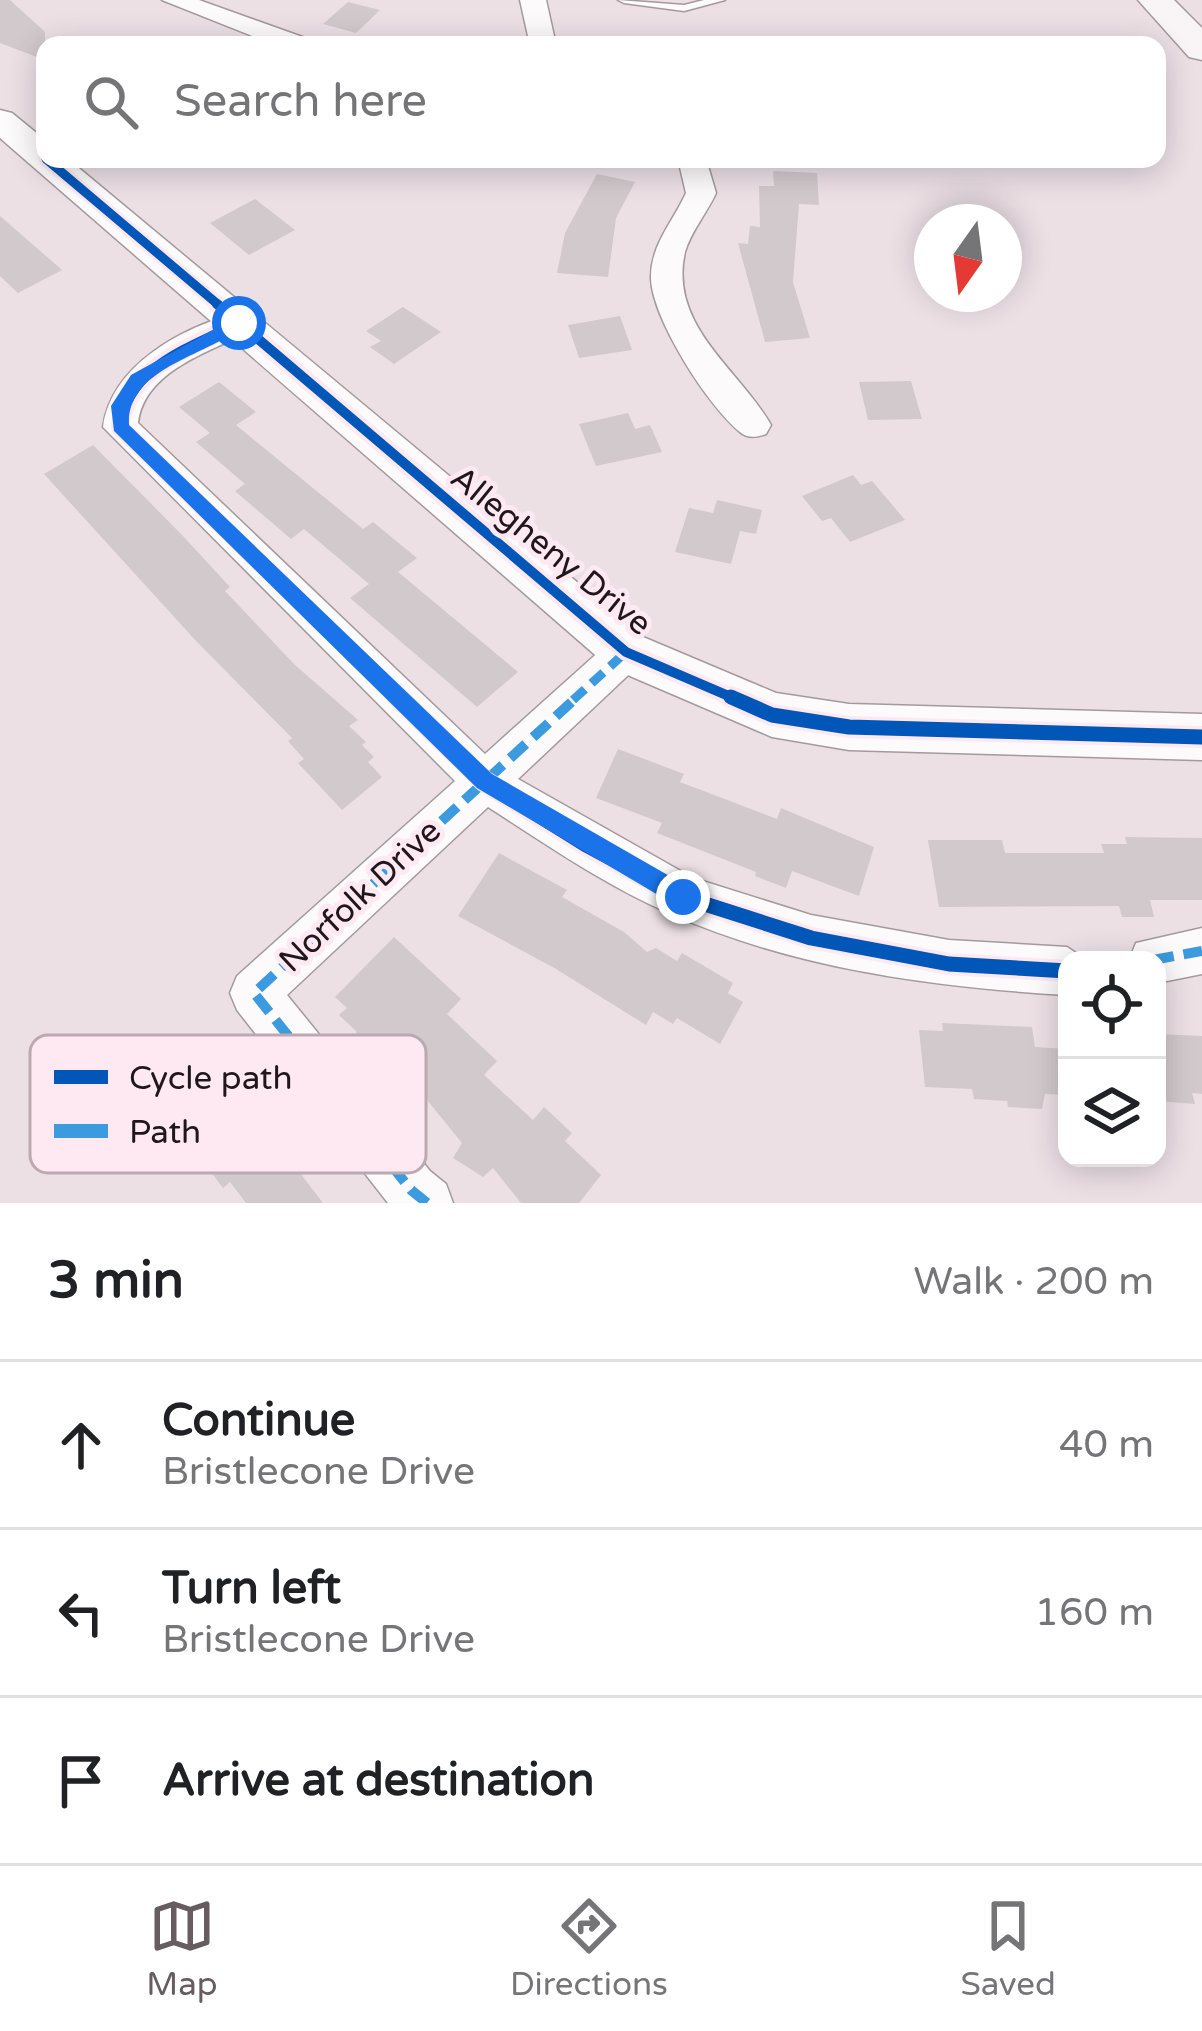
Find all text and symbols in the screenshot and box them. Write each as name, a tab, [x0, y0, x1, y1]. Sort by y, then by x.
search box	[36, 36, 1166, 168]
icon: search	[78, 69, 144, 135]
text: Search here	[174, 75, 427, 129]
north arrow	[914, 204, 1022, 312]
route start	[212, 296, 266, 350]
street label: Allegheny Drive	[443, 458, 659, 644]
street label: Norfolk Drive	[271, 811, 449, 981]
route end	[656, 870, 710, 924]
map controls	[1058, 951, 1166, 1167]
button: locate	[1058, 951, 1166, 1059]
legend	[30, 1035, 426, 1173]
text: Cycle path	[129, 1059, 293, 1098]
button: layers	[1058, 1059, 1166, 1167]
text: Path	[129, 1113, 201, 1152]
text: 3 min	[48, 1250, 184, 1312]
text: Walk · 200 m	[913, 1258, 1154, 1305]
text: Continue	[162, 1394, 355, 1448]
icon: ahead	[48, 1412, 114, 1478]
text: 40 m	[1059, 1421, 1154, 1468]
text: Bristlecone Drive	[162, 1448, 475, 1495]
text: Turn left	[162, 1562, 341, 1616]
icon: left	[48, 1580, 114, 1646]
text: 160 m	[1035, 1589, 1154, 1636]
text: Bristlecone Drive	[162, 1616, 475, 1663]
icon: arrive	[48, 1748, 114, 1814]
text: Arrive at destination	[162, 1754, 594, 1808]
tab: Map	[146, 1893, 218, 2004]
tab: Directions	[510, 1893, 668, 2004]
tab: Saved	[960, 1893, 1056, 2004]

